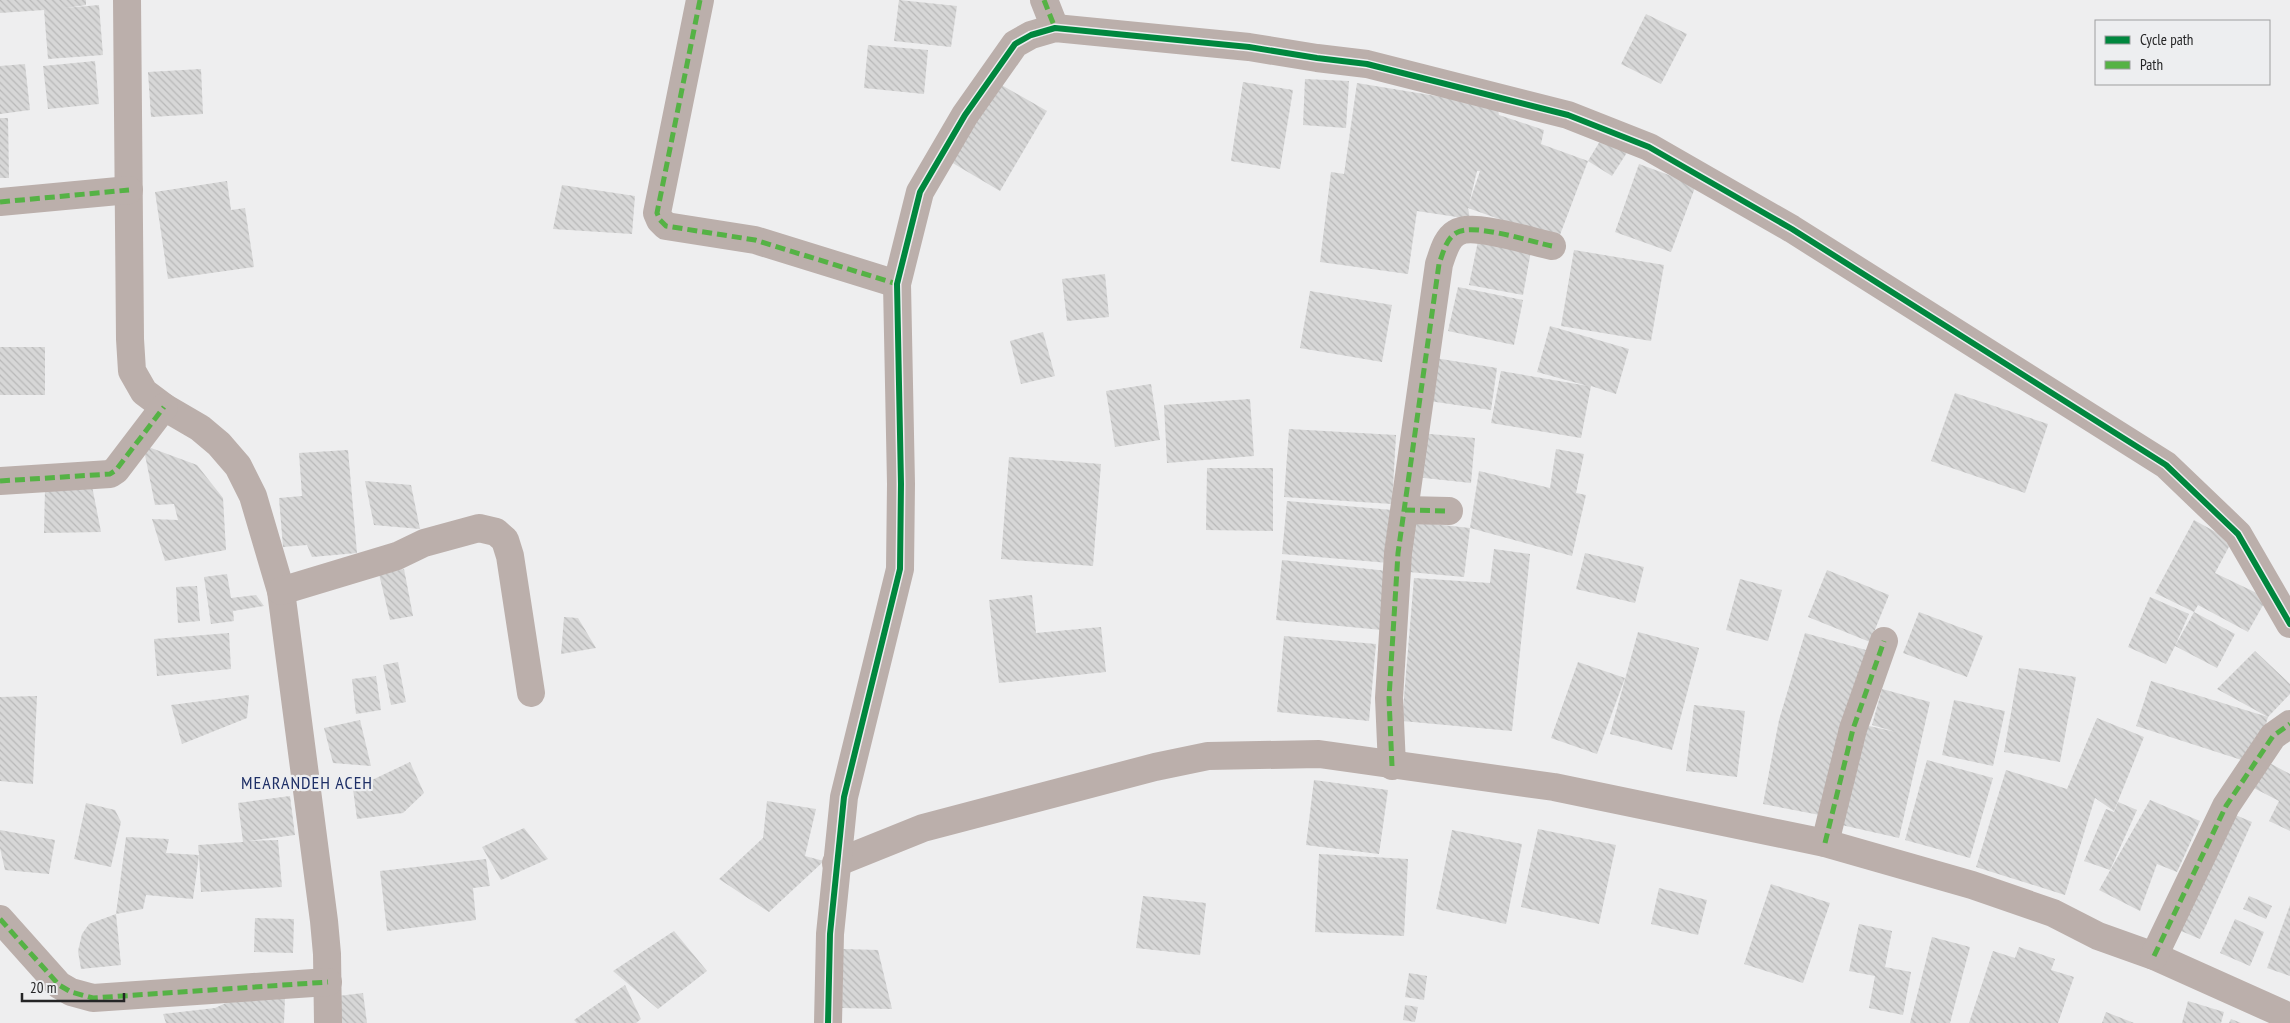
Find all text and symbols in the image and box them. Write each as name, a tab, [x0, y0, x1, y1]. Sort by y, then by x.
legend	[2095, 20, 2270, 85]
text: Cycle path	[2140, 30, 2193, 49]
text: Path	[2140, 55, 2163, 74]
district label: MEARANDEH ACEH	[241, 771, 373, 794]
scale bar	[22, 970, 125, 1002]
text: 20 m	[30, 978, 56, 997]

